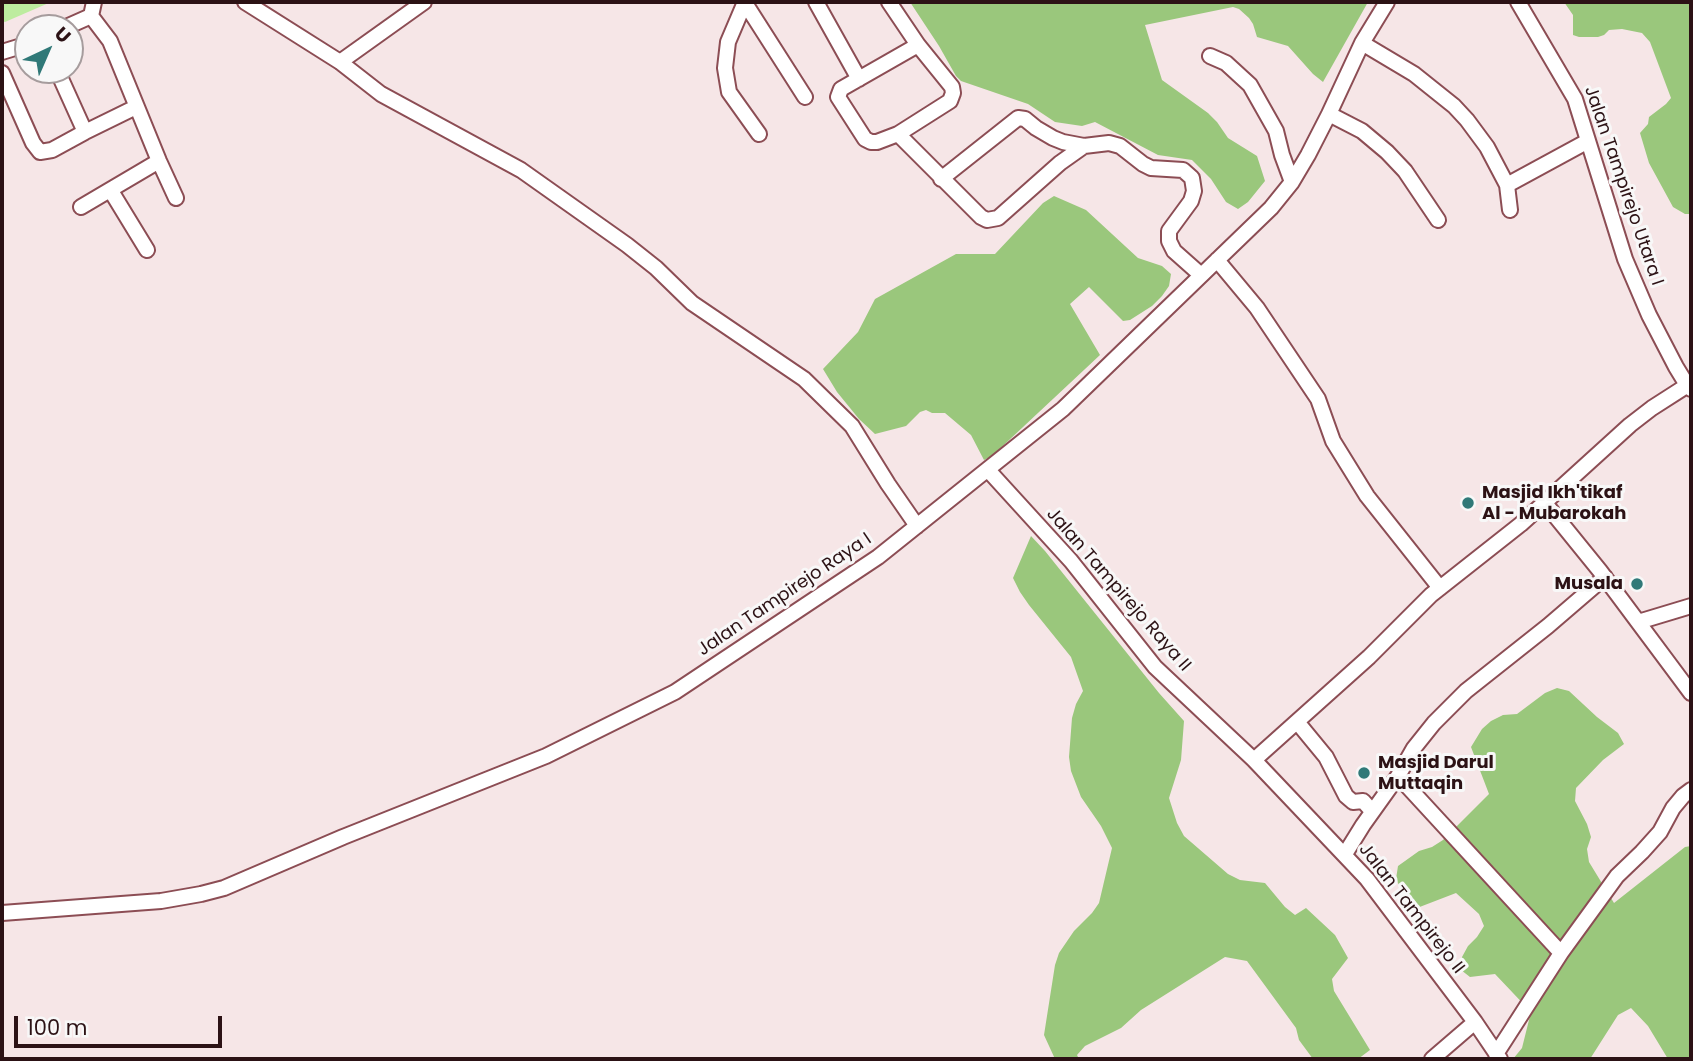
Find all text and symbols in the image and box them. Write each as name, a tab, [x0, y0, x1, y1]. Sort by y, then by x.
north arrow	[14, 14, 84, 84]
text: U	[48, 21, 77, 49]
street label: Jalan Tampirejo Utara I	[1579, 84, 1667, 288]
place label: Masjid Ikh'tikaf Al - Mubarokah	[1482, 482, 1626, 524]
marker: Masjid Ikh'tikaf Al - Mubarokah	[1460, 495, 1476, 511]
street label: Jalan Tampirejo Raya II	[1041, 504, 1195, 676]
street label: Jalan Tampirejo Raya I	[694, 529, 876, 661]
place label: Musala	[1555, 573, 1623, 595]
marker: Musala	[1629, 576, 1645, 592]
place label: Masjid Darul Muttaqin	[1378, 752, 1494, 794]
marker: Masjid Darul Muttaqin	[1356, 765, 1372, 781]
street label: Jalan Tampirejo II	[1353, 840, 1469, 978]
scale bar	[18, 1002, 226, 1046]
text: 100 m	[27, 1013, 87, 1042]

